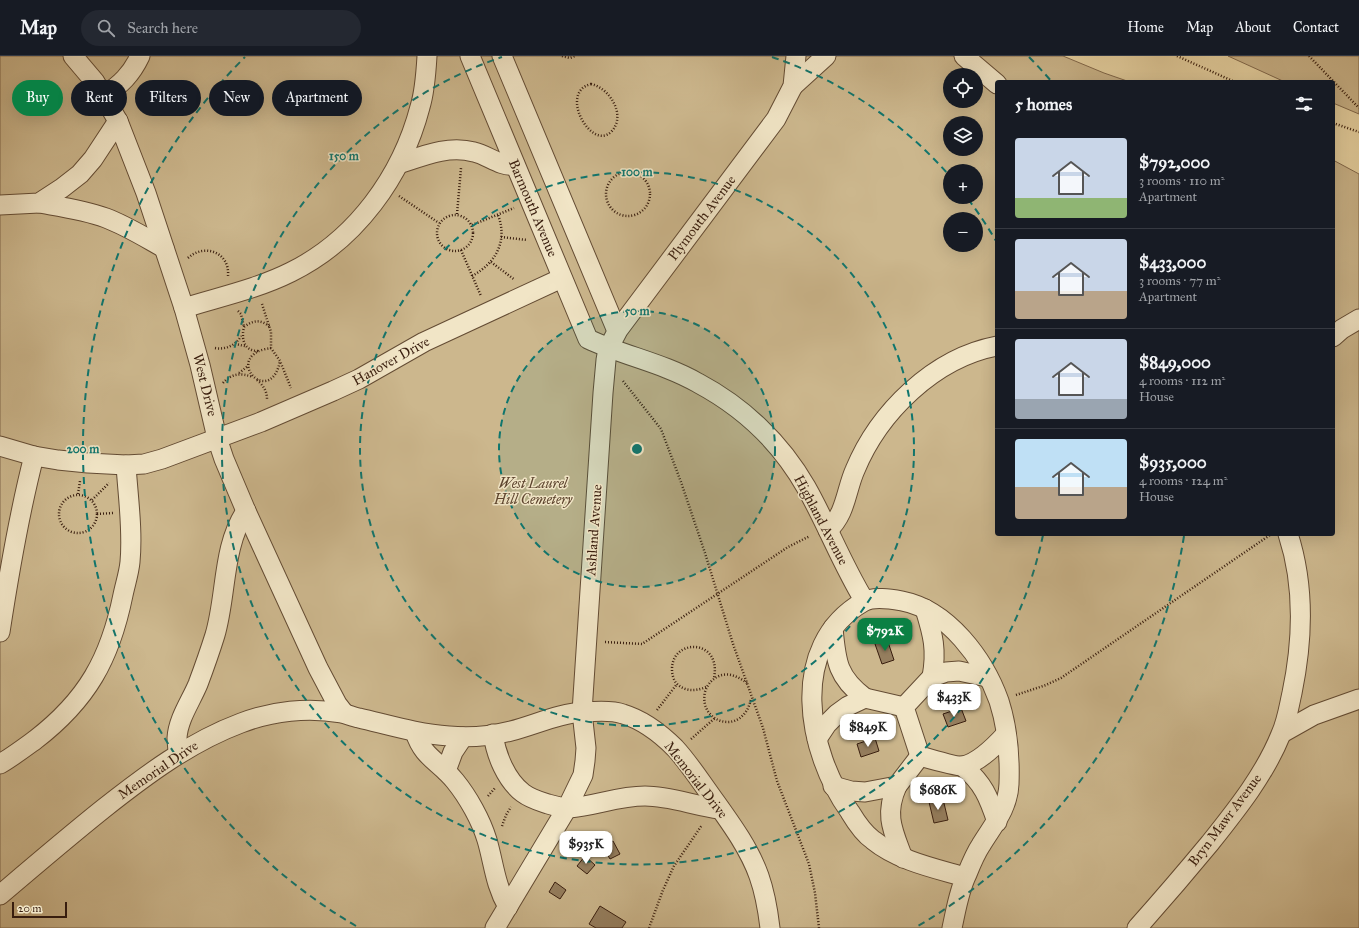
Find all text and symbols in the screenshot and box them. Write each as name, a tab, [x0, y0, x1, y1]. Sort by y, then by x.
search box	[81, 10, 361, 46]
text: Map	[20, 16, 57, 39]
icon: search	[95, 17, 117, 39]
text: Search here	[127, 19, 198, 37]
text: Home	[1127, 19, 1164, 36]
text: Map	[1186, 19, 1213, 36]
text: About	[1235, 19, 1271, 36]
text: Contact	[1293, 19, 1339, 36]
map controls	[943, 68, 983, 252]
button: locate	[943, 68, 983, 108]
chip: Buy	[12, 80, 63, 116]
chip: Rent	[71, 80, 127, 116]
chip: Filters	[135, 80, 201, 116]
chip: New	[209, 80, 264, 116]
chip: Apartment	[272, 80, 362, 116]
icon: filters	[1293, 93, 1315, 115]
text: 5 homes	[1015, 94, 1072, 115]
button: layers	[943, 116, 983, 156]
text: 150 m	[329, 149, 360, 163]
text: $792,000	[1139, 152, 1210, 173]
icon: home	[1047, 154, 1095, 202]
street label: Barmouth Avenue	[505, 157, 561, 260]
button: +	[943, 164, 983, 204]
text: 100 m	[621, 165, 654, 179]
street label: Plymouth Avenue	[664, 172, 740, 264]
text: 3 rooms · 110 m²	[1139, 173, 1224, 189]
text: Apartment	[1139, 189, 1197, 205]
button: −	[943, 212, 983, 252]
text: $433,000	[1139, 252, 1206, 273]
icon: home	[1047, 255, 1095, 303]
text: 3 rooms · 77 m²	[1139, 273, 1221, 289]
text: Apartment	[1139, 289, 1197, 305]
text: 50 m	[624, 304, 651, 318]
street label: Hanover Drive	[349, 333, 433, 389]
street label: West Drive	[189, 352, 221, 418]
text: $849,000	[1139, 352, 1211, 373]
icon: home	[1047, 355, 1095, 403]
text: 4 rooms · 112 m²	[1139, 373, 1225, 389]
text: House	[1139, 389, 1174, 405]
text: 200 m	[67, 442, 100, 456]
centre of rings	[630, 442, 644, 456]
text: $935,000	[1139, 452, 1207, 473]
icon: home	[1047, 455, 1095, 503]
street label: Highland Avenue	[790, 472, 852, 568]
text: 4 rooms · 124 m²	[1139, 473, 1228, 489]
park label: West Laurel Hill Cemetery	[493, 475, 573, 508]
street label: Ashland Avenue	[582, 484, 606, 577]
text: House	[1139, 489, 1174, 505]
pin: $792K	[857, 618, 913, 652]
text: $792K	[866, 623, 904, 639]
pin: $433K	[926, 684, 982, 718]
text: $433K	[937, 689, 971, 705]
pin: $849K	[840, 714, 896, 748]
text: $849K	[849, 719, 887, 735]
street label: Memorial Drive	[115, 737, 201, 803]
street label: Memorial Drive	[661, 738, 731, 822]
street label: Bryn Mawr Avenue	[1185, 770, 1265, 870]
pin: $686K	[910, 777, 966, 811]
text: $686K	[919, 782, 957, 798]
pin: $935K	[558, 831, 614, 865]
text: $935K	[568, 836, 604, 852]
scale bar	[12, 900, 67, 919]
text: 20 m	[18, 902, 41, 915]

